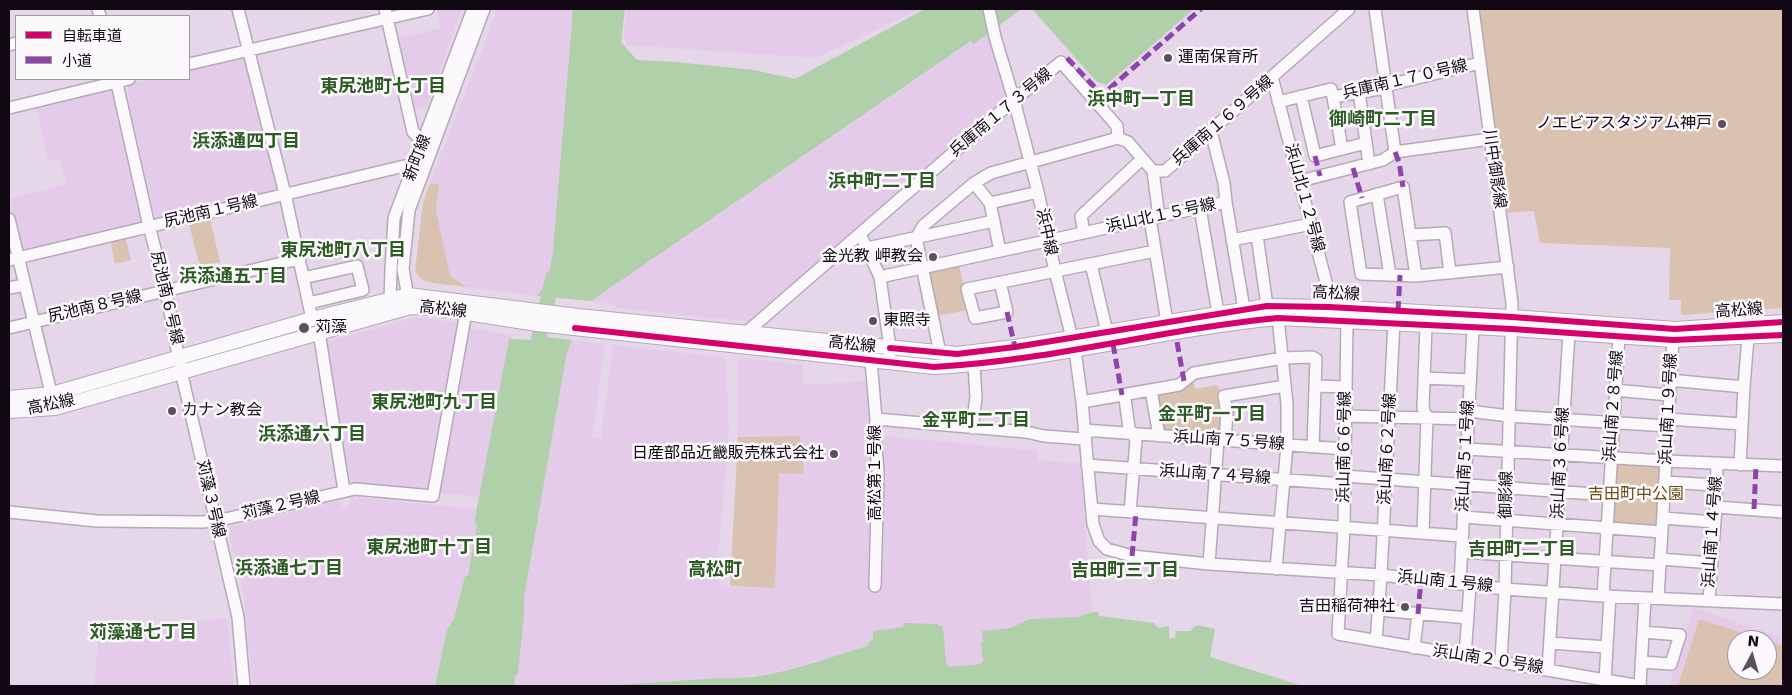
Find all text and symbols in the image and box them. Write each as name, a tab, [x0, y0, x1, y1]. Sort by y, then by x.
legend	[15, 15, 190, 80]
text: 自転車道	[62, 27, 122, 45]
place label: 運南保育所	[1178, 48, 1258, 68]
text: 小道	[62, 52, 92, 70]
marker: 運南保育所	[1162, 52, 1174, 64]
street label: 兵庫南１７０号線	[1340, 56, 1470, 104]
street label: 兵庫南１７３号線	[946, 65, 1056, 161]
street label: 兵庫南１６９号線	[1168, 72, 1278, 170]
district label: 東尻池町七丁目	[320, 76, 446, 98]
district label: 浜中町一丁目	[1087, 89, 1195, 111]
district label: 御崎町二丁目	[1329, 109, 1437, 131]
place label: ノエビアスタジアム神戸	[1536, 114, 1712, 134]
marker: ノエビアスタジアム神戸	[1716, 118, 1728, 130]
street label: 川中御影線	[1479, 128, 1509, 210]
district label: 浜添通四丁目	[192, 131, 300, 153]
street label: 新町線	[400, 132, 436, 184]
street label: 浜山北１２号線	[1280, 141, 1328, 255]
district label: 浜中町二丁目	[828, 171, 936, 193]
street label: 尻池南１号線	[162, 192, 260, 232]
street label: 浜山北１５号線	[1104, 195, 1218, 237]
street label: 浜中線	[1032, 207, 1060, 257]
district label: 東尻池町八丁目	[280, 240, 406, 262]
place label: 金光教 岬教会	[822, 247, 923, 267]
street label: 尻池南６号線	[146, 249, 186, 347]
marker: 金光教 岬教会	[927, 251, 939, 263]
district label: 浜添通五丁目	[179, 266, 287, 288]
street label: 高松線	[1312, 283, 1360, 305]
street label: 尻池南８号線	[46, 287, 144, 327]
street label: 高松線	[418, 298, 468, 322]
street label: 高松線	[1714, 300, 1764, 322]
place label: 東照寺	[883, 311, 931, 331]
marker: 東照寺	[867, 315, 879, 327]
place label: 苅藻	[315, 318, 347, 338]
marker: 苅藻	[297, 321, 311, 335]
street label: 高松線	[827, 333, 877, 357]
street label: 浜山南２８号線	[1601, 349, 1627, 463]
street label: 浜山南１９号線	[1656, 353, 1682, 465]
street label: 高松線	[26, 391, 76, 419]
street label: 浜山南６６号線	[1334, 391, 1356, 503]
district label: 東尻池町九丁目	[371, 392, 497, 414]
street label: 浜山南６２号線	[1375, 393, 1401, 505]
street label: 浜山南５１号線	[1453, 400, 1479, 512]
place label: カナン教会	[182, 401, 262, 421]
district label: 金平町一丁目	[1158, 404, 1266, 426]
marker: カナン教会	[166, 405, 178, 417]
street label: 浜山南３６号線	[1548, 407, 1574, 519]
district label: 金平町二丁目	[922, 410, 1030, 432]
district label: 浜添通六丁目	[258, 424, 366, 446]
street label: 高松第１号線	[866, 425, 886, 521]
street label: 浜山南７５号線	[1172, 428, 1286, 454]
place label: 日産部品近畿販売株式会社	[632, 444, 824, 464]
marker: 日産部品近畿販売株式会社	[828, 448, 840, 460]
street label: 苅藻３号線	[192, 458, 228, 540]
street label: 浜山南７４号線	[1158, 462, 1272, 488]
street label: 御影線	[1497, 471, 1517, 519]
street label: 浜山南１４号線	[1700, 475, 1726, 589]
park label: 吉田町中公園	[1588, 485, 1684, 505]
street label: 苅藻２号線	[240, 488, 322, 524]
district label: 東尻池町十丁目	[366, 537, 492, 559]
district label: 吉田町二丁目	[1468, 539, 1576, 561]
district label: 浜添通七丁目	[235, 558, 343, 580]
district label: 高松町	[688, 559, 742, 581]
district label: 吉田町三丁目	[1071, 560, 1179, 582]
street label: 浜山南１号線	[1396, 567, 1494, 597]
place label: 吉田稲荷神社	[1299, 597, 1395, 617]
marker: 吉田稲荷神社	[1399, 601, 1411, 613]
district label: 苅藻通七丁目	[89, 622, 197, 644]
north arrow	[1727, 630, 1777, 680]
text: N	[1747, 633, 1760, 650]
street label: 浜山南２０号線	[1431, 642, 1545, 678]

